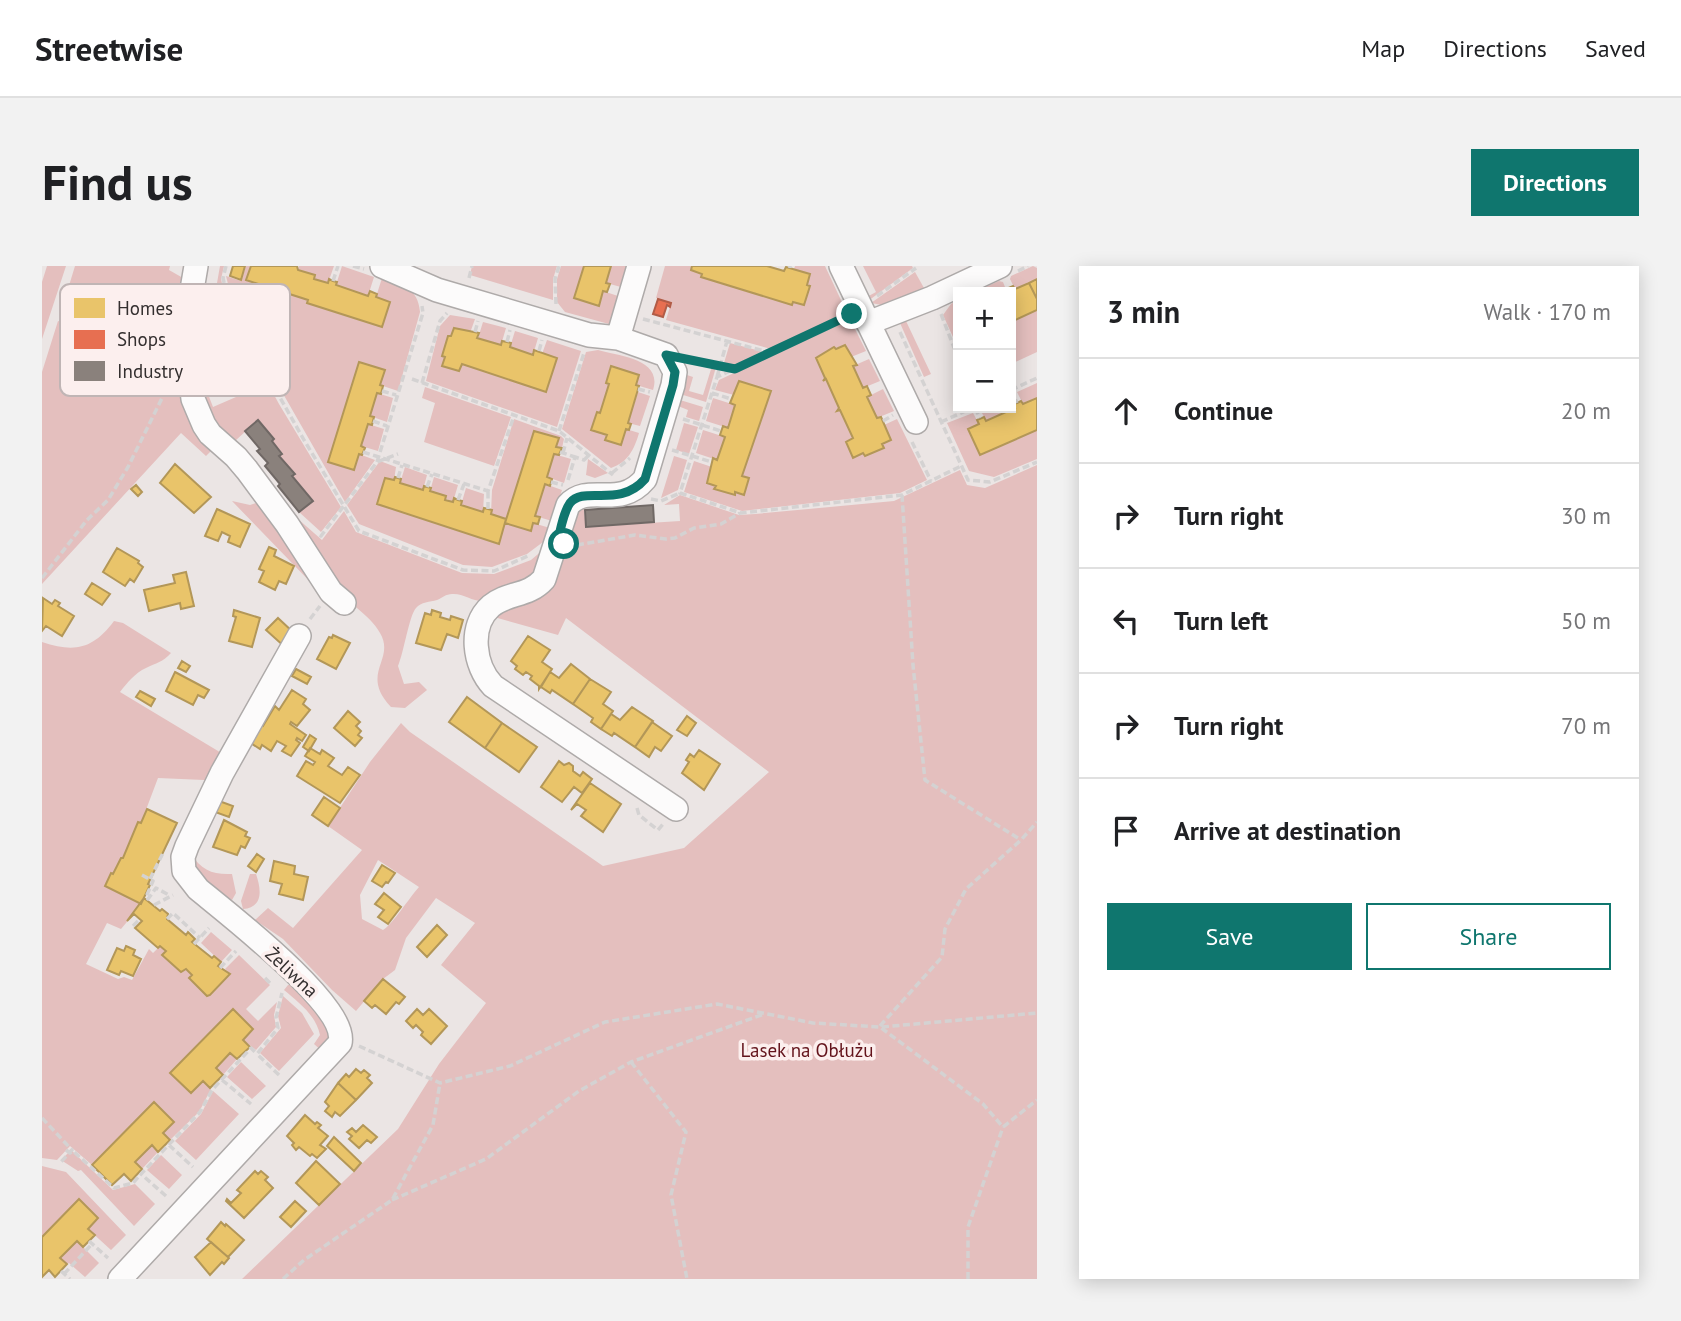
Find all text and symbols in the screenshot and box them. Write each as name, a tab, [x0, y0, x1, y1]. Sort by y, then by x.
text: Streetwise	[35, 27, 183, 70]
text: Map	[1361, 33, 1405, 64]
text: Directions	[1443, 33, 1547, 64]
text: Saved	[1585, 33, 1646, 64]
button: Directions	[1471, 149, 1639, 216]
text: Find us	[42, 150, 193, 214]
legend	[60, 284, 290, 396]
map controls	[953, 287, 1016, 413]
button: +	[953, 287, 1016, 350]
text: 3 min	[1107, 292, 1180, 331]
text: Homes	[117, 296, 173, 320]
text: Walk · 170 m	[1484, 297, 1611, 326]
route end	[836, 298, 867, 329]
text: Shops	[117, 327, 166, 351]
button: −	[953, 350, 1016, 413]
text: Industry	[117, 359, 183, 383]
icon: ahead	[1107, 392, 1145, 430]
text: Continue	[1174, 394, 1273, 427]
text: 20 m	[1561, 396, 1611, 425]
icon: right	[1107, 497, 1145, 535]
text: Turn right	[1174, 499, 1283, 532]
text: 30 m	[1561, 501, 1611, 530]
route start	[548, 528, 579, 559]
icon: left	[1107, 602, 1145, 640]
text: Turn left	[1174, 604, 1268, 637]
text: 50 m	[1561, 606, 1611, 635]
icon: right	[1107, 707, 1145, 745]
text: Turn right	[1174, 709, 1283, 742]
text: 70 m	[1561, 711, 1611, 740]
icon: arrive	[1107, 812, 1145, 850]
text: Arrive at destination	[1174, 814, 1401, 847]
button: Save	[1107, 903, 1352, 970]
button: Share	[1366, 903, 1611, 970]
street label: Żeliwna	[261, 942, 323, 1002]
park label: Lasek na Obłużu	[741, 1038, 873, 1062]

